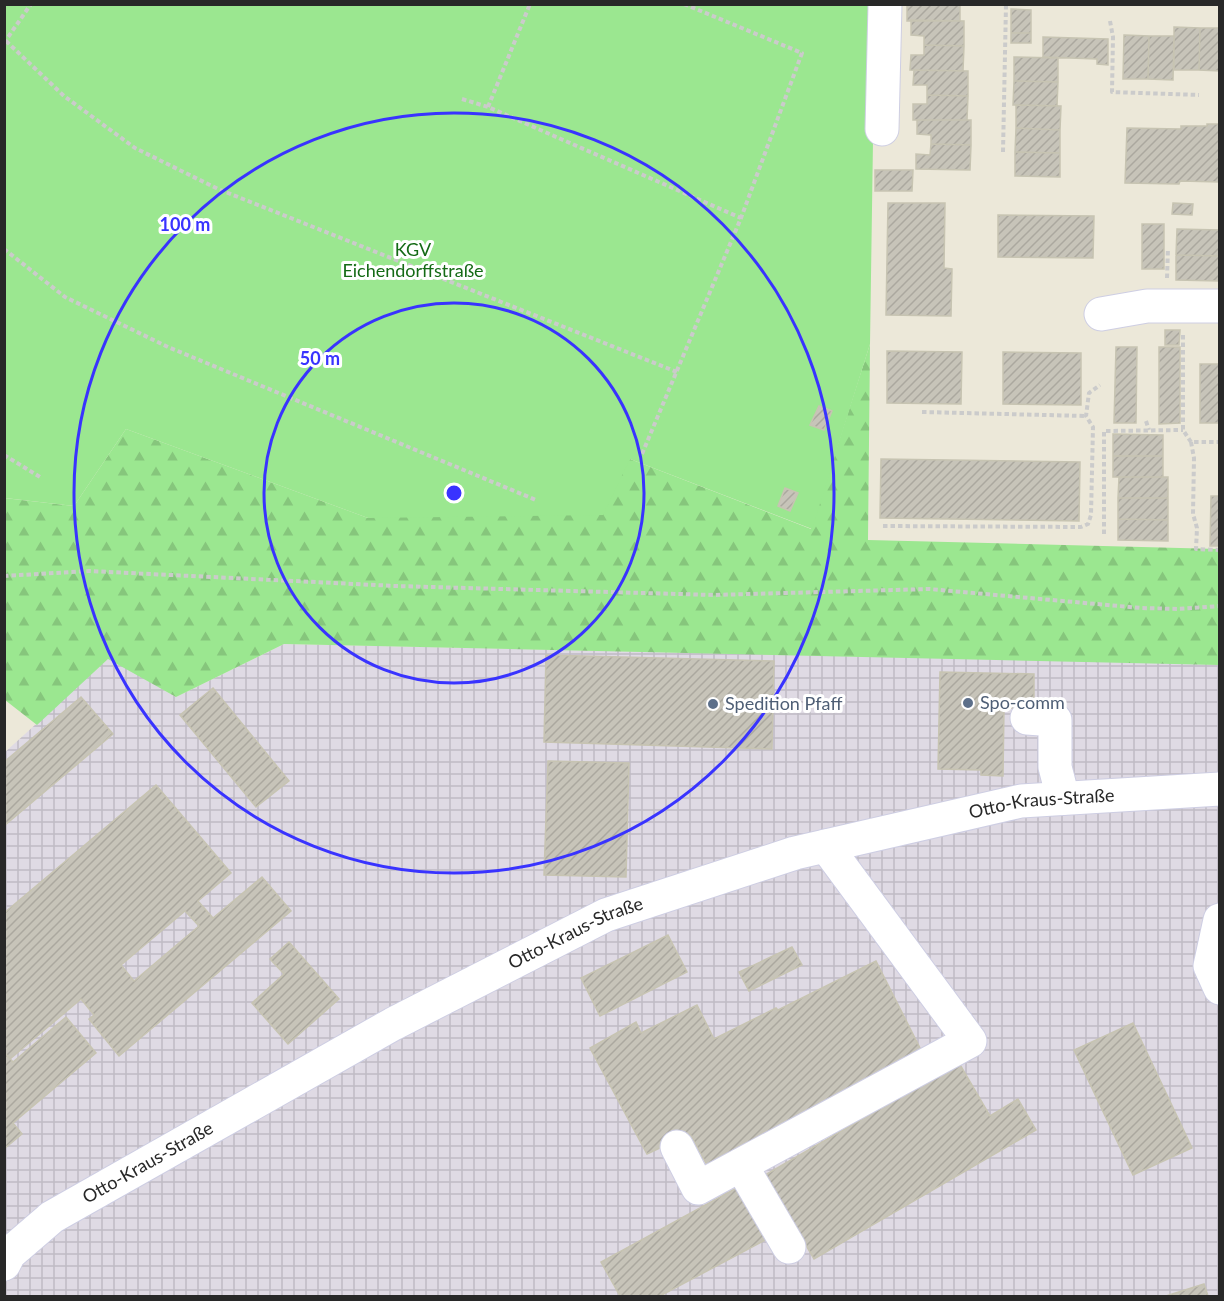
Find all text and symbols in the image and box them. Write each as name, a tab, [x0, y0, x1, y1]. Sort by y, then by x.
text: 100 m	[160, 213, 210, 235]
park label: KGV Eichendorffstraße	[342, 238, 484, 281]
text: 50 m	[300, 347, 340, 369]
centre of rings	[444, 483, 464, 503]
place label: Spo-comm	[980, 691, 1065, 713]
place label: Spedition Pfaff	[725, 692, 842, 714]
marker: Spo-comm	[961, 696, 975, 710]
marker: Spedition Pfaff	[706, 697, 720, 711]
street label: Otto-Kraus-Straße	[967, 783, 1115, 823]
street label: Otto-Kraus-Straße	[504, 892, 645, 973]
street label: Otto-Kraus-Straße	[78, 1116, 217, 1208]

